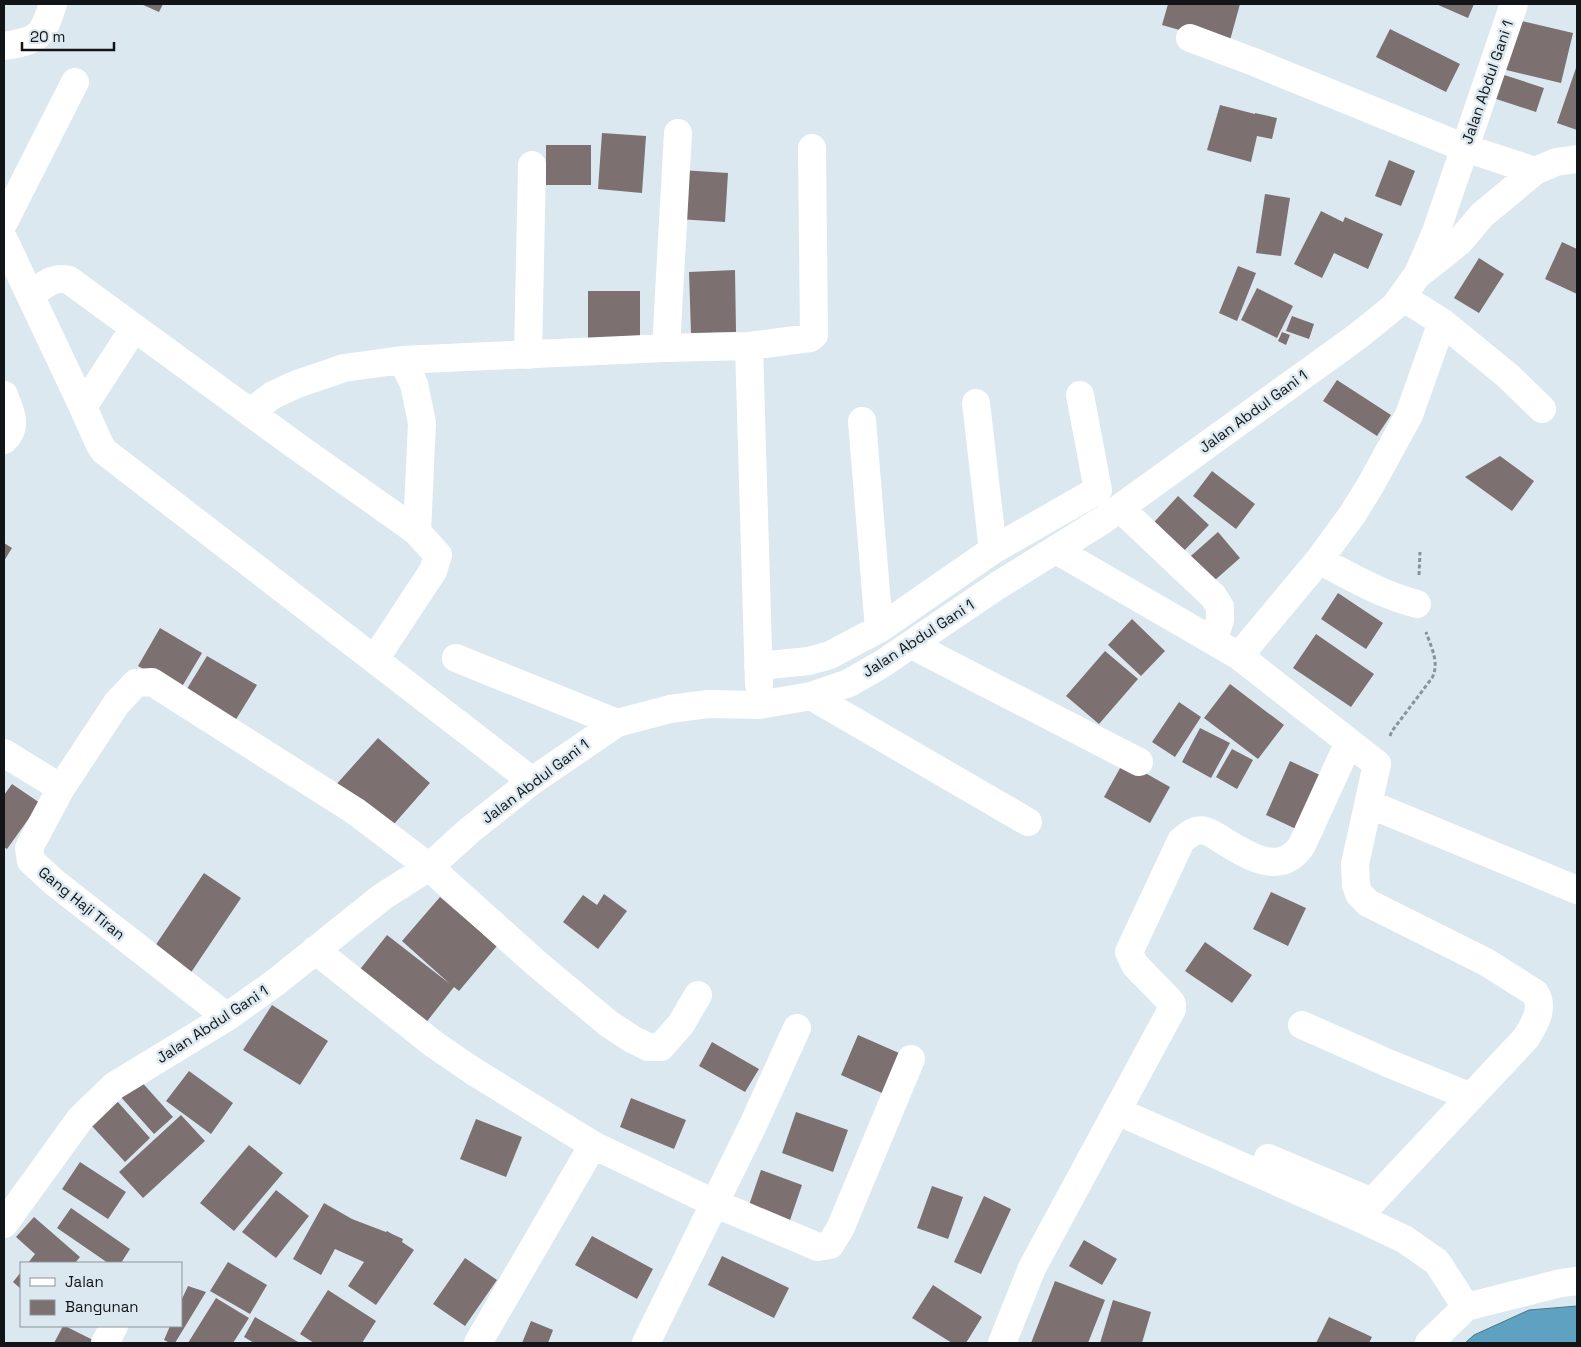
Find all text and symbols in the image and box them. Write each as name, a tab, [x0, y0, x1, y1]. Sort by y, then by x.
street label: Jalan Abdul Gani 1	[1457, 18, 1517, 146]
scale bar	[22, 20, 115, 52]
text: 20 m	[30, 27, 65, 46]
street label: Jalan Abdul Gani 1	[1195, 365, 1311, 457]
street label: Jalan Abdul Gani 1	[859, 595, 977, 681]
street label: Jalan Abdul Gani 1	[478, 735, 592, 827]
street label: Gang Haji Tiran	[35, 862, 129, 944]
street label: Jalan Abdul Gani 1	[153, 981, 271, 1067]
legend	[20, 1262, 182, 1327]
text: Jalan	[65, 1272, 104, 1291]
text: Bangunan	[65, 1297, 139, 1316]

